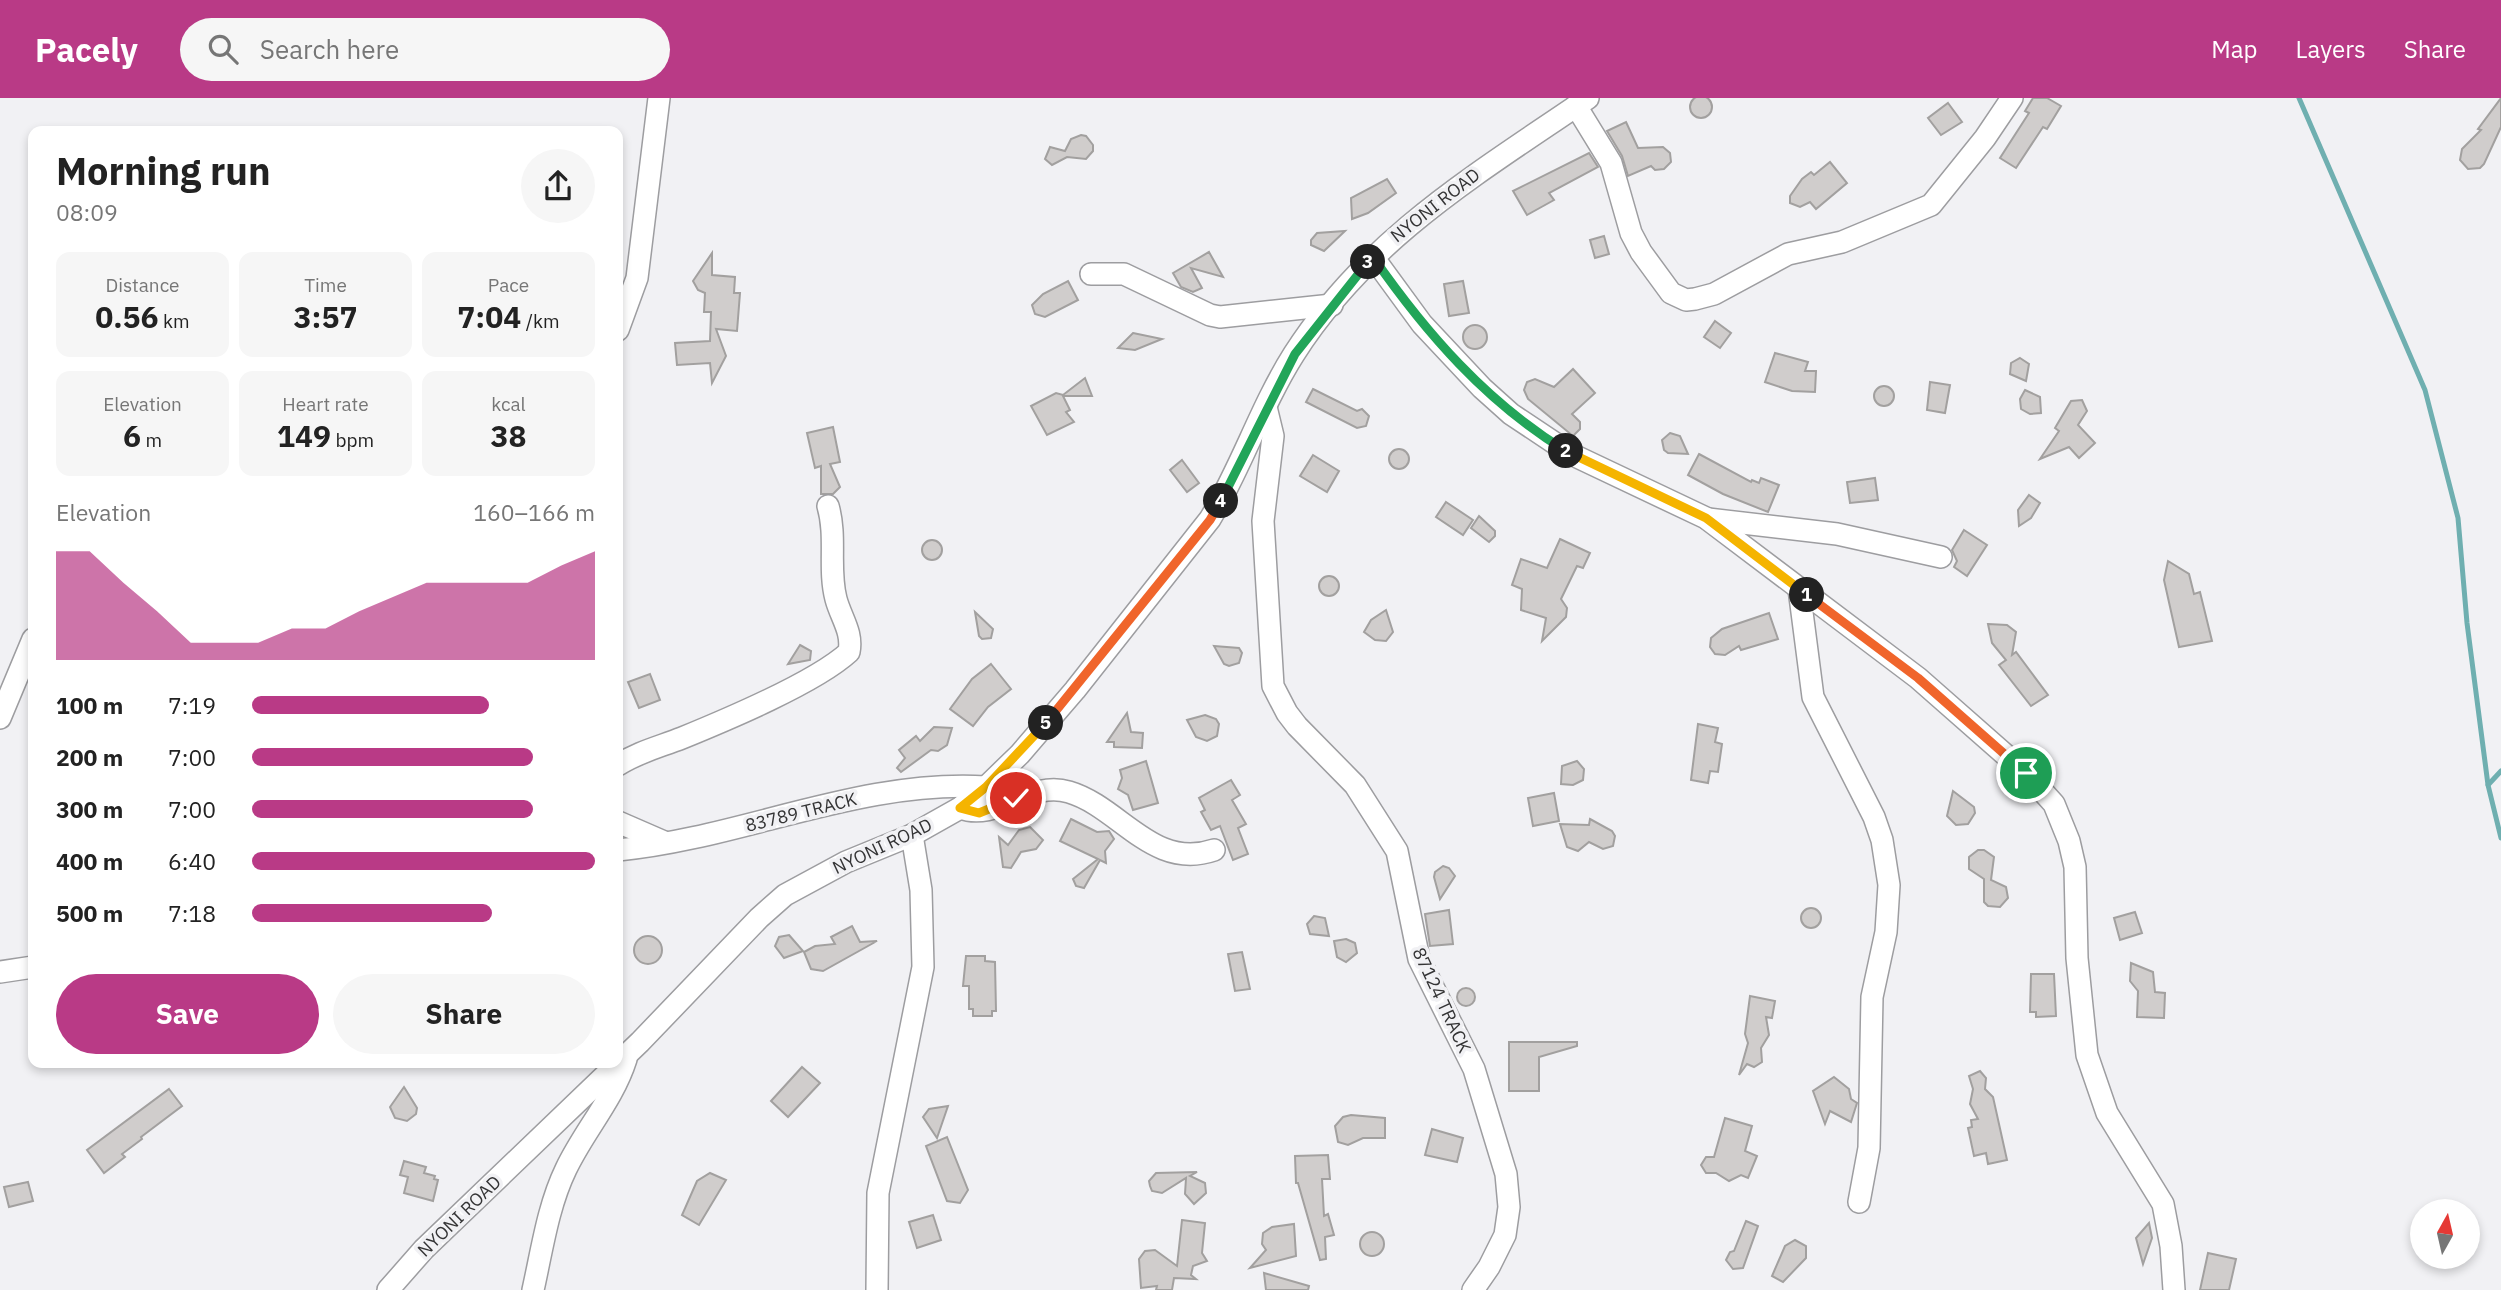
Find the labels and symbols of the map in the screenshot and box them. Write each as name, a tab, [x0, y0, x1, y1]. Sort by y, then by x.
street label: NYONI ROAD	[1386, 163, 1484, 247]
pin: 3	[1350, 244, 1386, 280]
pin: 2	[1548, 434, 1584, 468]
pin: 4	[1204, 484, 1238, 518]
pin: 1	[1790, 578, 1825, 612]
pin: 5	[1028, 706, 1064, 740]
pin	[1996, 743, 2056, 803]
pin	[986, 768, 1046, 828]
street label: 83789 TRACK	[743, 787, 860, 837]
street label: NYONI ROAD	[829, 813, 935, 879]
street label: 87124 TRACK	[1408, 944, 1477, 1057]
street label: NYONI ROAD	[412, 1170, 506, 1262]
north arrow	[2410, 1199, 2480, 1269]

